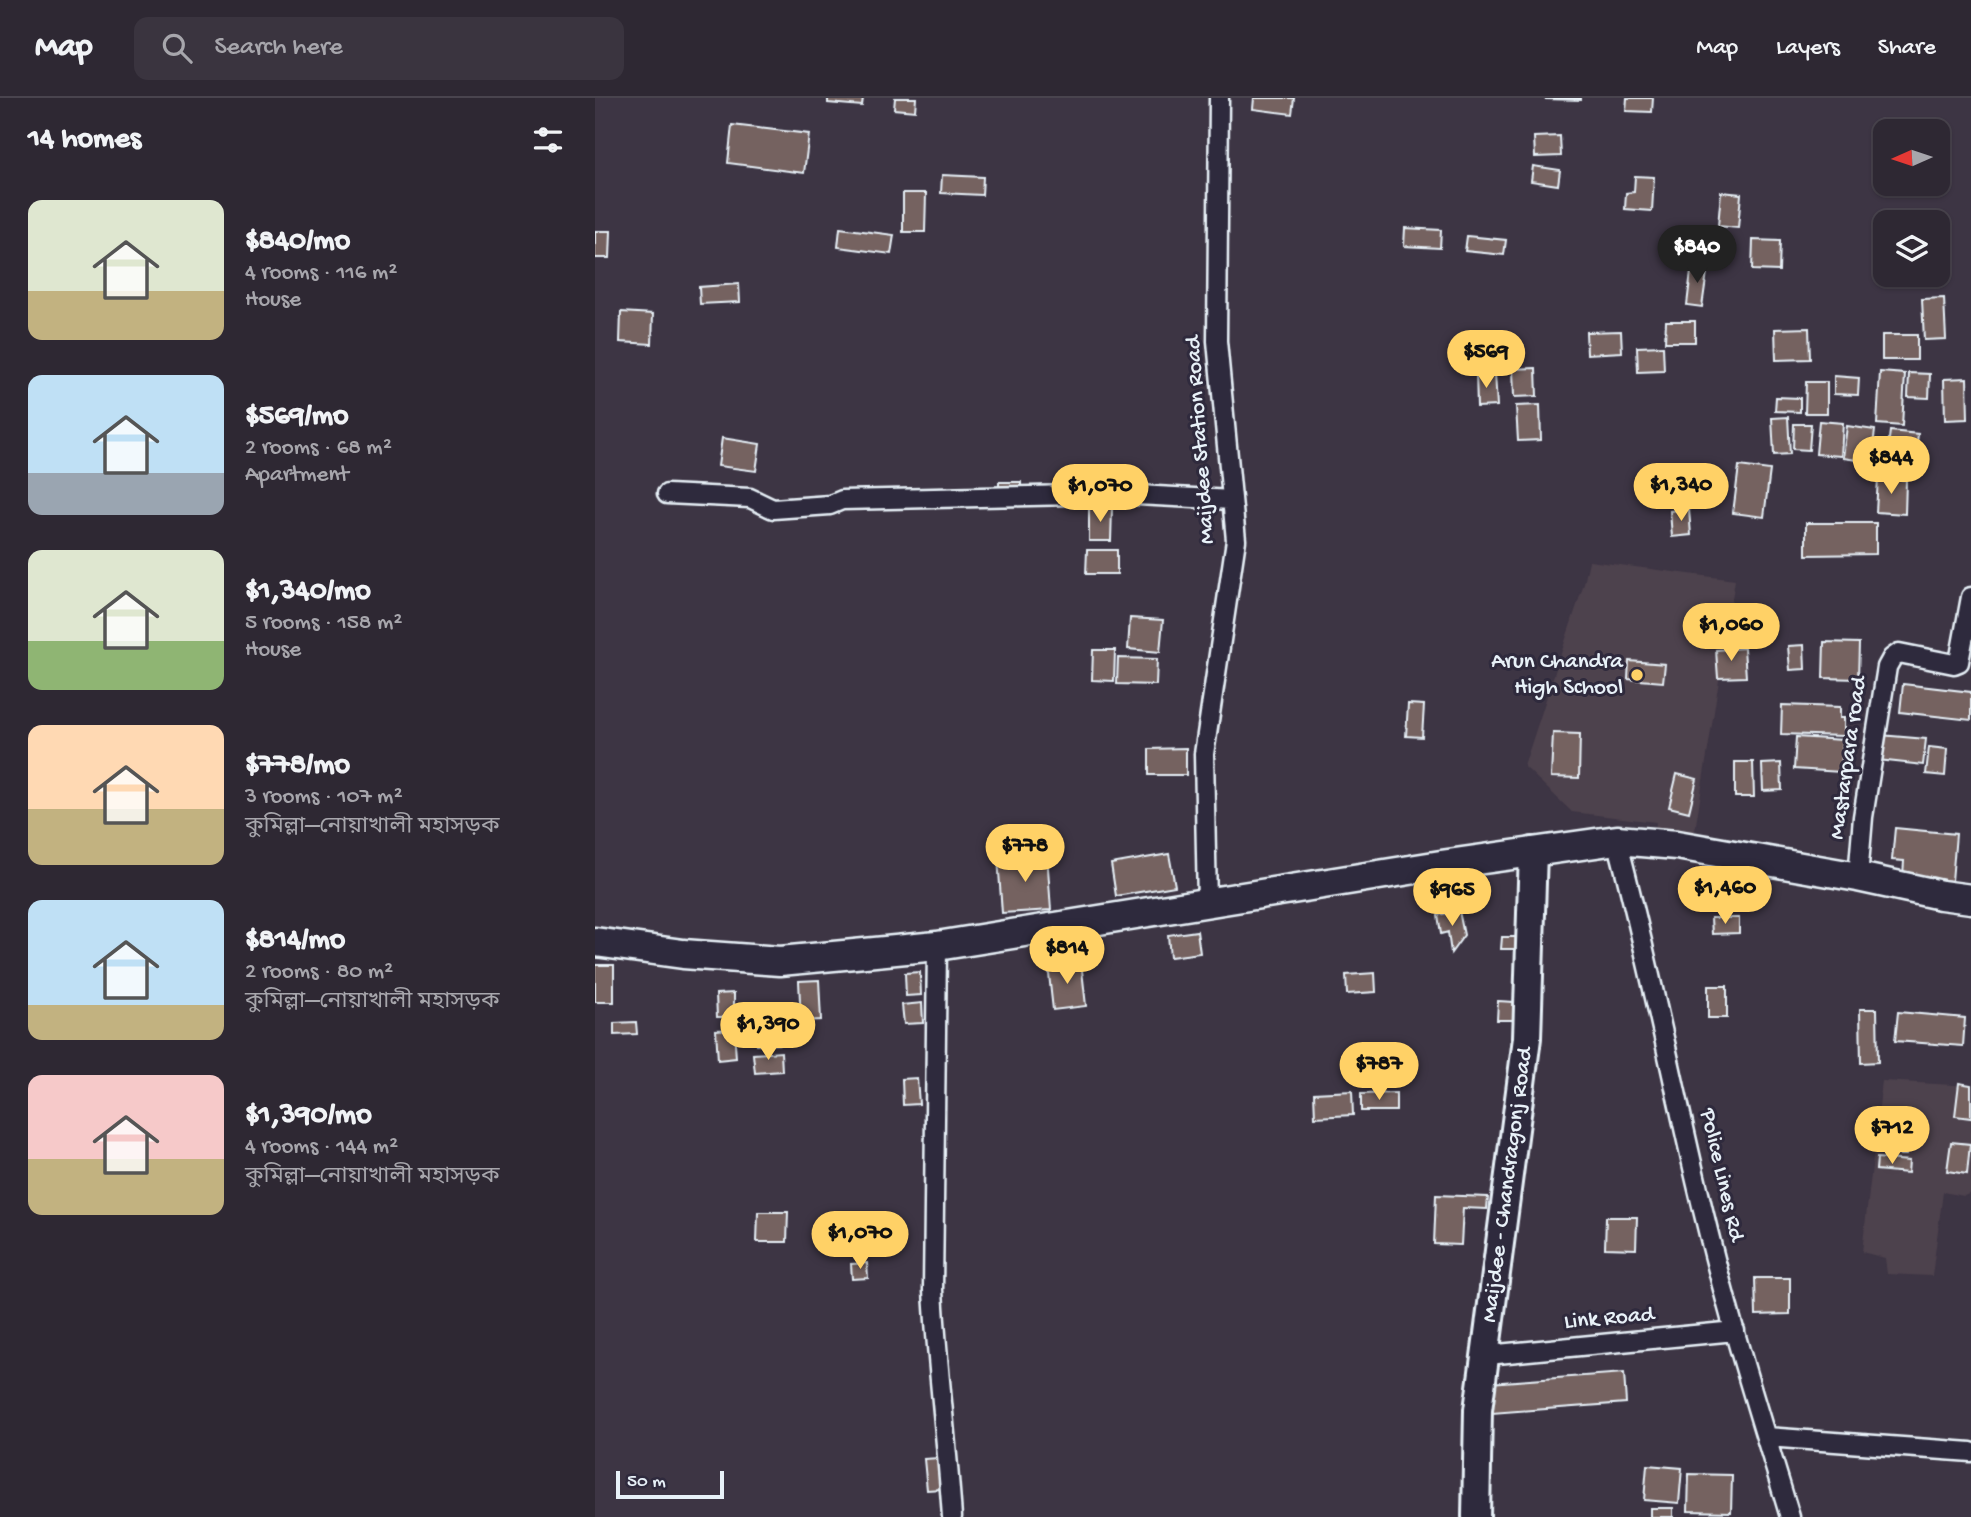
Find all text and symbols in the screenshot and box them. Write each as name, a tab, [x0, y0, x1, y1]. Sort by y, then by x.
search box	[134, 17, 624, 80]
text: Map	[35, 29, 92, 67]
icon: search	[158, 29, 196, 67]
text: Search here	[214, 33, 343, 64]
text: Map	[1696, 34, 1738, 63]
text: Layers	[1776, 34, 1840, 63]
text: Share	[1878, 34, 1936, 63]
north arrow	[1873, 119, 1949, 196]
map controls	[1873, 119, 1950, 287]
icon: filters	[529, 121, 567, 159]
text: 14 homes	[28, 123, 141, 158]
button: layers	[1873, 210, 1950, 287]
text: $840/mo	[245, 225, 350, 260]
pin: $840	[1656, 226, 1738, 285]
icon: home	[84, 228, 168, 312]
text: $840	[1674, 234, 1720, 261]
text: 4 rooms · 116 m²	[245, 260, 397, 287]
text: House	[245, 287, 301, 314]
pin: $569	[1445, 330, 1527, 390]
street label: Maijdee Station Road	[1180, 333, 1222, 545]
text: $569	[1463, 339, 1509, 366]
text: $569/mo	[245, 400, 349, 435]
icon: home	[84, 403, 168, 487]
text: 2 rooms · 68 m²	[245, 435, 392, 462]
pin: $844	[1850, 436, 1932, 496]
text: $844	[1869, 445, 1913, 472]
text: Apartment	[245, 462, 349, 489]
pin: $1,070	[1043, 464, 1157, 524]
pin: $1,340	[1624, 464, 1738, 523]
text: $1,340	[1650, 472, 1712, 499]
text: $1,070	[1068, 473, 1132, 500]
text: $1,340/mo	[245, 575, 371, 610]
icon: home	[84, 578, 168, 662]
pin: $1,060	[1674, 603, 1788, 663]
text: 5 rooms · 158 m²	[245, 610, 402, 637]
text: $1,060	[1699, 612, 1763, 639]
text: House	[245, 637, 301, 664]
place label: Arun Chandra High School	[1491, 649, 1624, 702]
marker: Arun Chandra High School	[1629, 667, 1645, 683]
street label: Mastarpara road	[1824, 673, 1874, 841]
text: $778/mo	[245, 749, 350, 784]
icon: home	[84, 753, 168, 837]
text: 3 rooms · 107 m²	[245, 784, 403, 811]
text: কুমিল্লা–নোয়াখালী মহাসড়ক	[245, 814, 500, 841]
pin: $778	[984, 824, 1066, 884]
text: $778	[1002, 833, 1048, 860]
pin: $1,460	[1668, 866, 1782, 926]
pin: $965	[1411, 868, 1493, 928]
text: $1,460	[1694, 875, 1756, 902]
text: $965	[1429, 877, 1475, 904]
text: $814/mo	[245, 924, 345, 959]
pin: $814	[1026, 926, 1108, 986]
icon: home	[84, 928, 168, 1012]
text: $814	[1045, 935, 1089, 962]
text: 2 rooms · 80 m²	[245, 959, 393, 986]
text: কুমিল্লা–নোয়াখালী মহাসড়ক	[245, 989, 500, 1016]
pin: $1,390	[711, 1002, 825, 1062]
text: $1,390	[736, 1011, 800, 1038]
pin: $787	[1338, 1042, 1420, 1102]
street label: Maijdee - Chandragonj Road	[1476, 1044, 1539, 1324]
text: $787	[1356, 1051, 1402, 1078]
text: $1,390/mo	[245, 1099, 372, 1134]
icon: home	[84, 1103, 168, 1187]
street label: Police Lines Rd	[1692, 1105, 1750, 1246]
pin: $712	[1851, 1107, 1933, 1166]
text: $712	[1871, 1115, 1913, 1142]
text: 4 rooms · 144 m²	[245, 1134, 398, 1161]
text: কুমিল্লা–নোয়াখালী মহাসড়ক	[245, 1164, 500, 1191]
pin: $1,070	[803, 1212, 917, 1271]
text: $1,070	[828, 1220, 892, 1247]
street label: Link Road	[1563, 1301, 1657, 1336]
scale bar	[616, 1468, 725, 1500]
text: 50 m	[627, 1471, 666, 1494]

